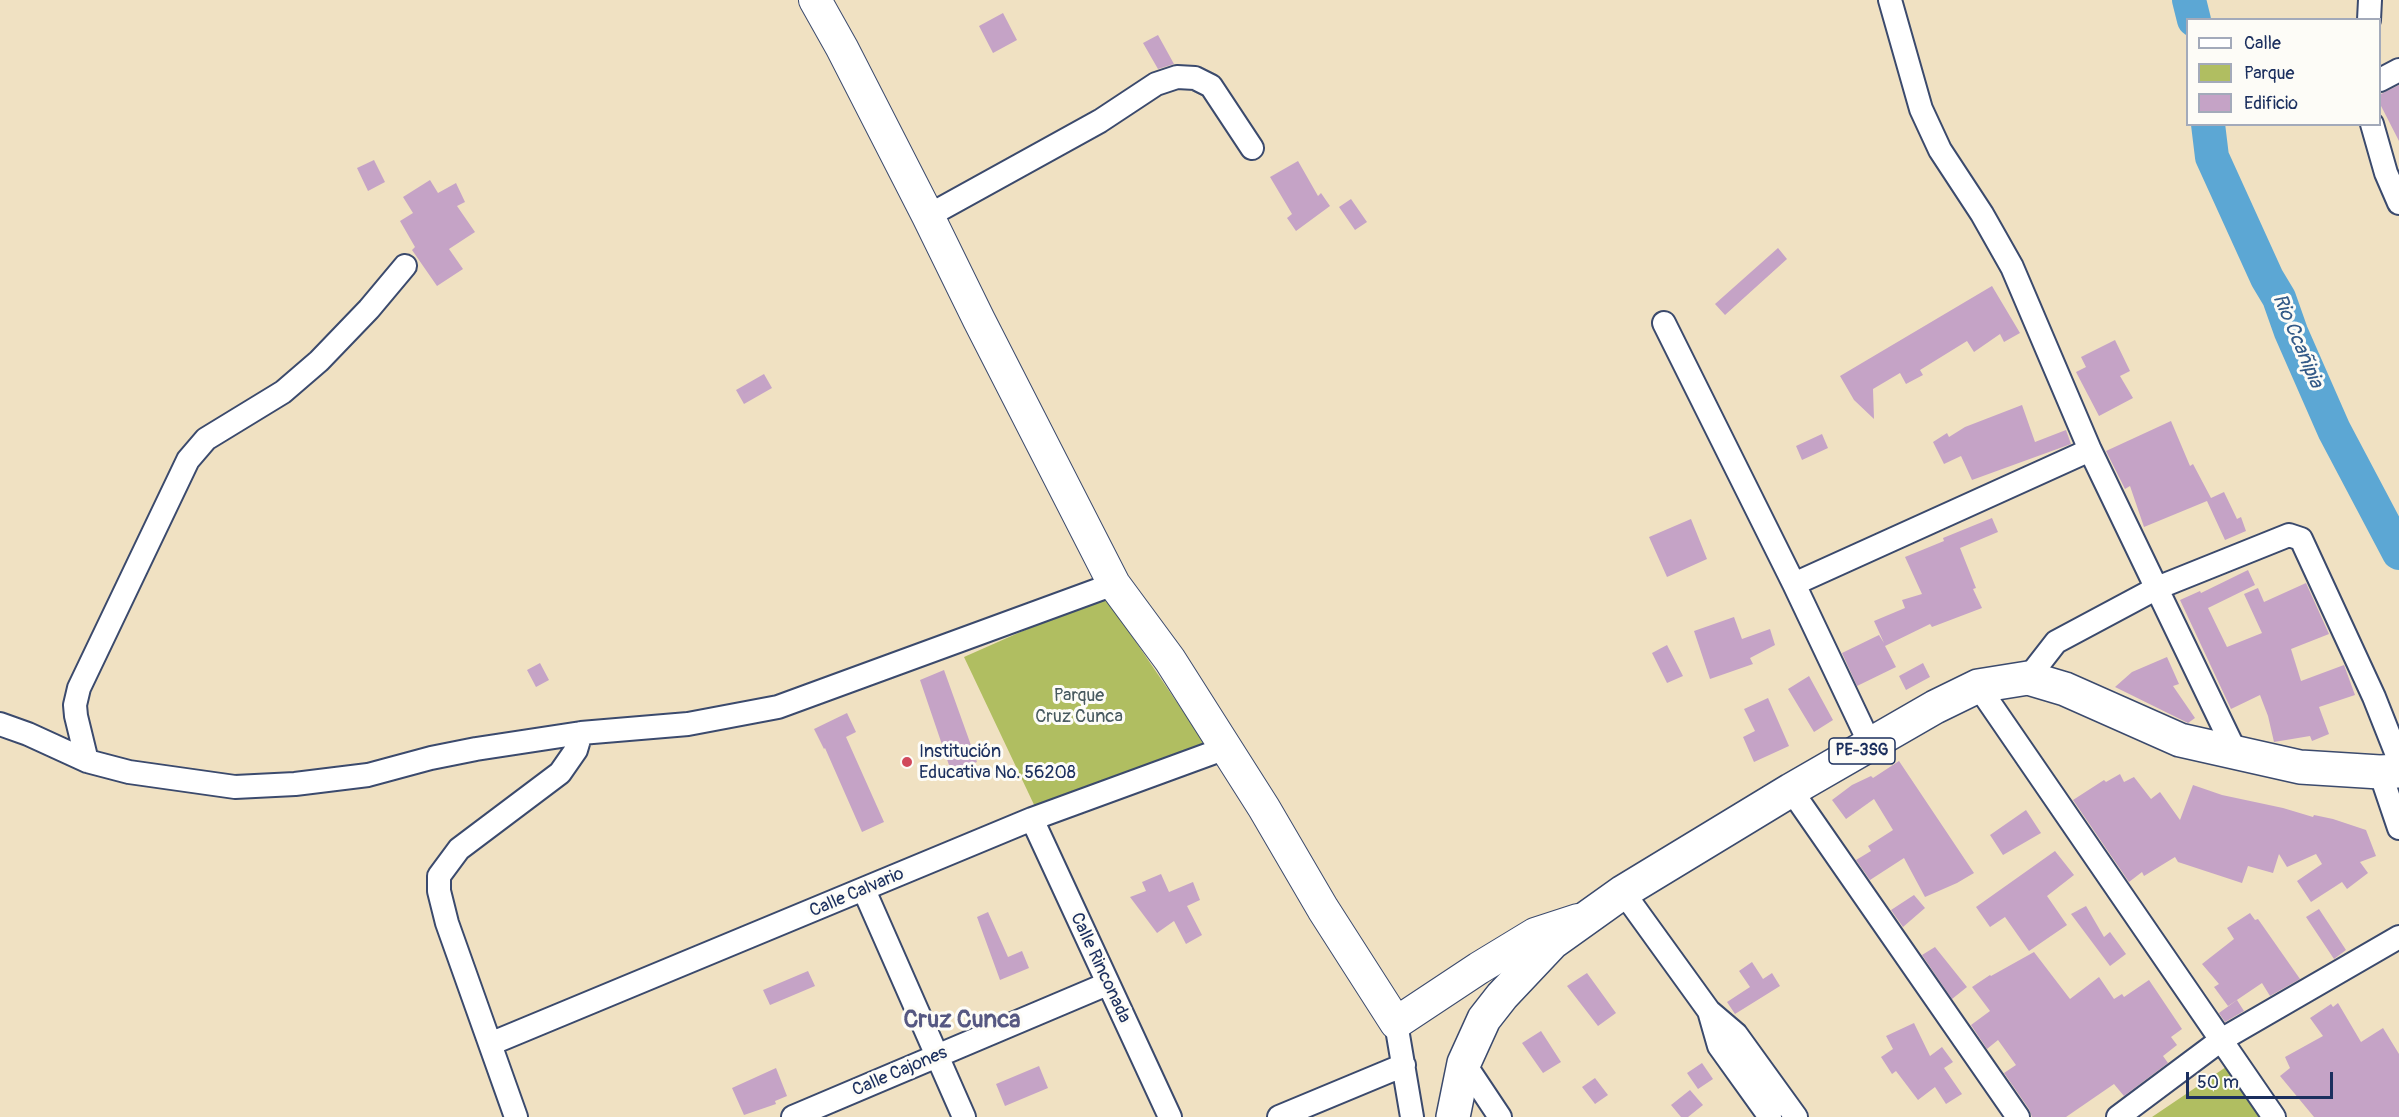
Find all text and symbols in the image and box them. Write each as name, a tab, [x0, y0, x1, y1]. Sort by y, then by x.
legend	[2186, 18, 2381, 126]
text: Calle	[2244, 32, 2281, 55]
text: Parque	[2244, 62, 2294, 85]
text: Edificio	[2244, 92, 2298, 115]
water label: Rio Ccañipia	[2267, 291, 2327, 391]
park label: Parque Cruz Cunca	[1035, 685, 1123, 728]
road number: PE-3SG	[1829, 738, 1895, 764]
place label: Institución Educativa No. 56208	[919, 741, 1076, 783]
marker: Institución Educativa No. 56208	[900, 755, 914, 769]
street label: Calle Calvario	[807, 863, 907, 923]
street label: Calle Rinconada	[1065, 910, 1135, 1026]
district label: Cruz Cunca	[904, 1007, 1020, 1035]
street label: Calle Cajones	[849, 1042, 951, 1102]
scale bar	[2189, 1060, 2336, 1098]
text: 50 m	[2197, 1071, 2239, 1094]

